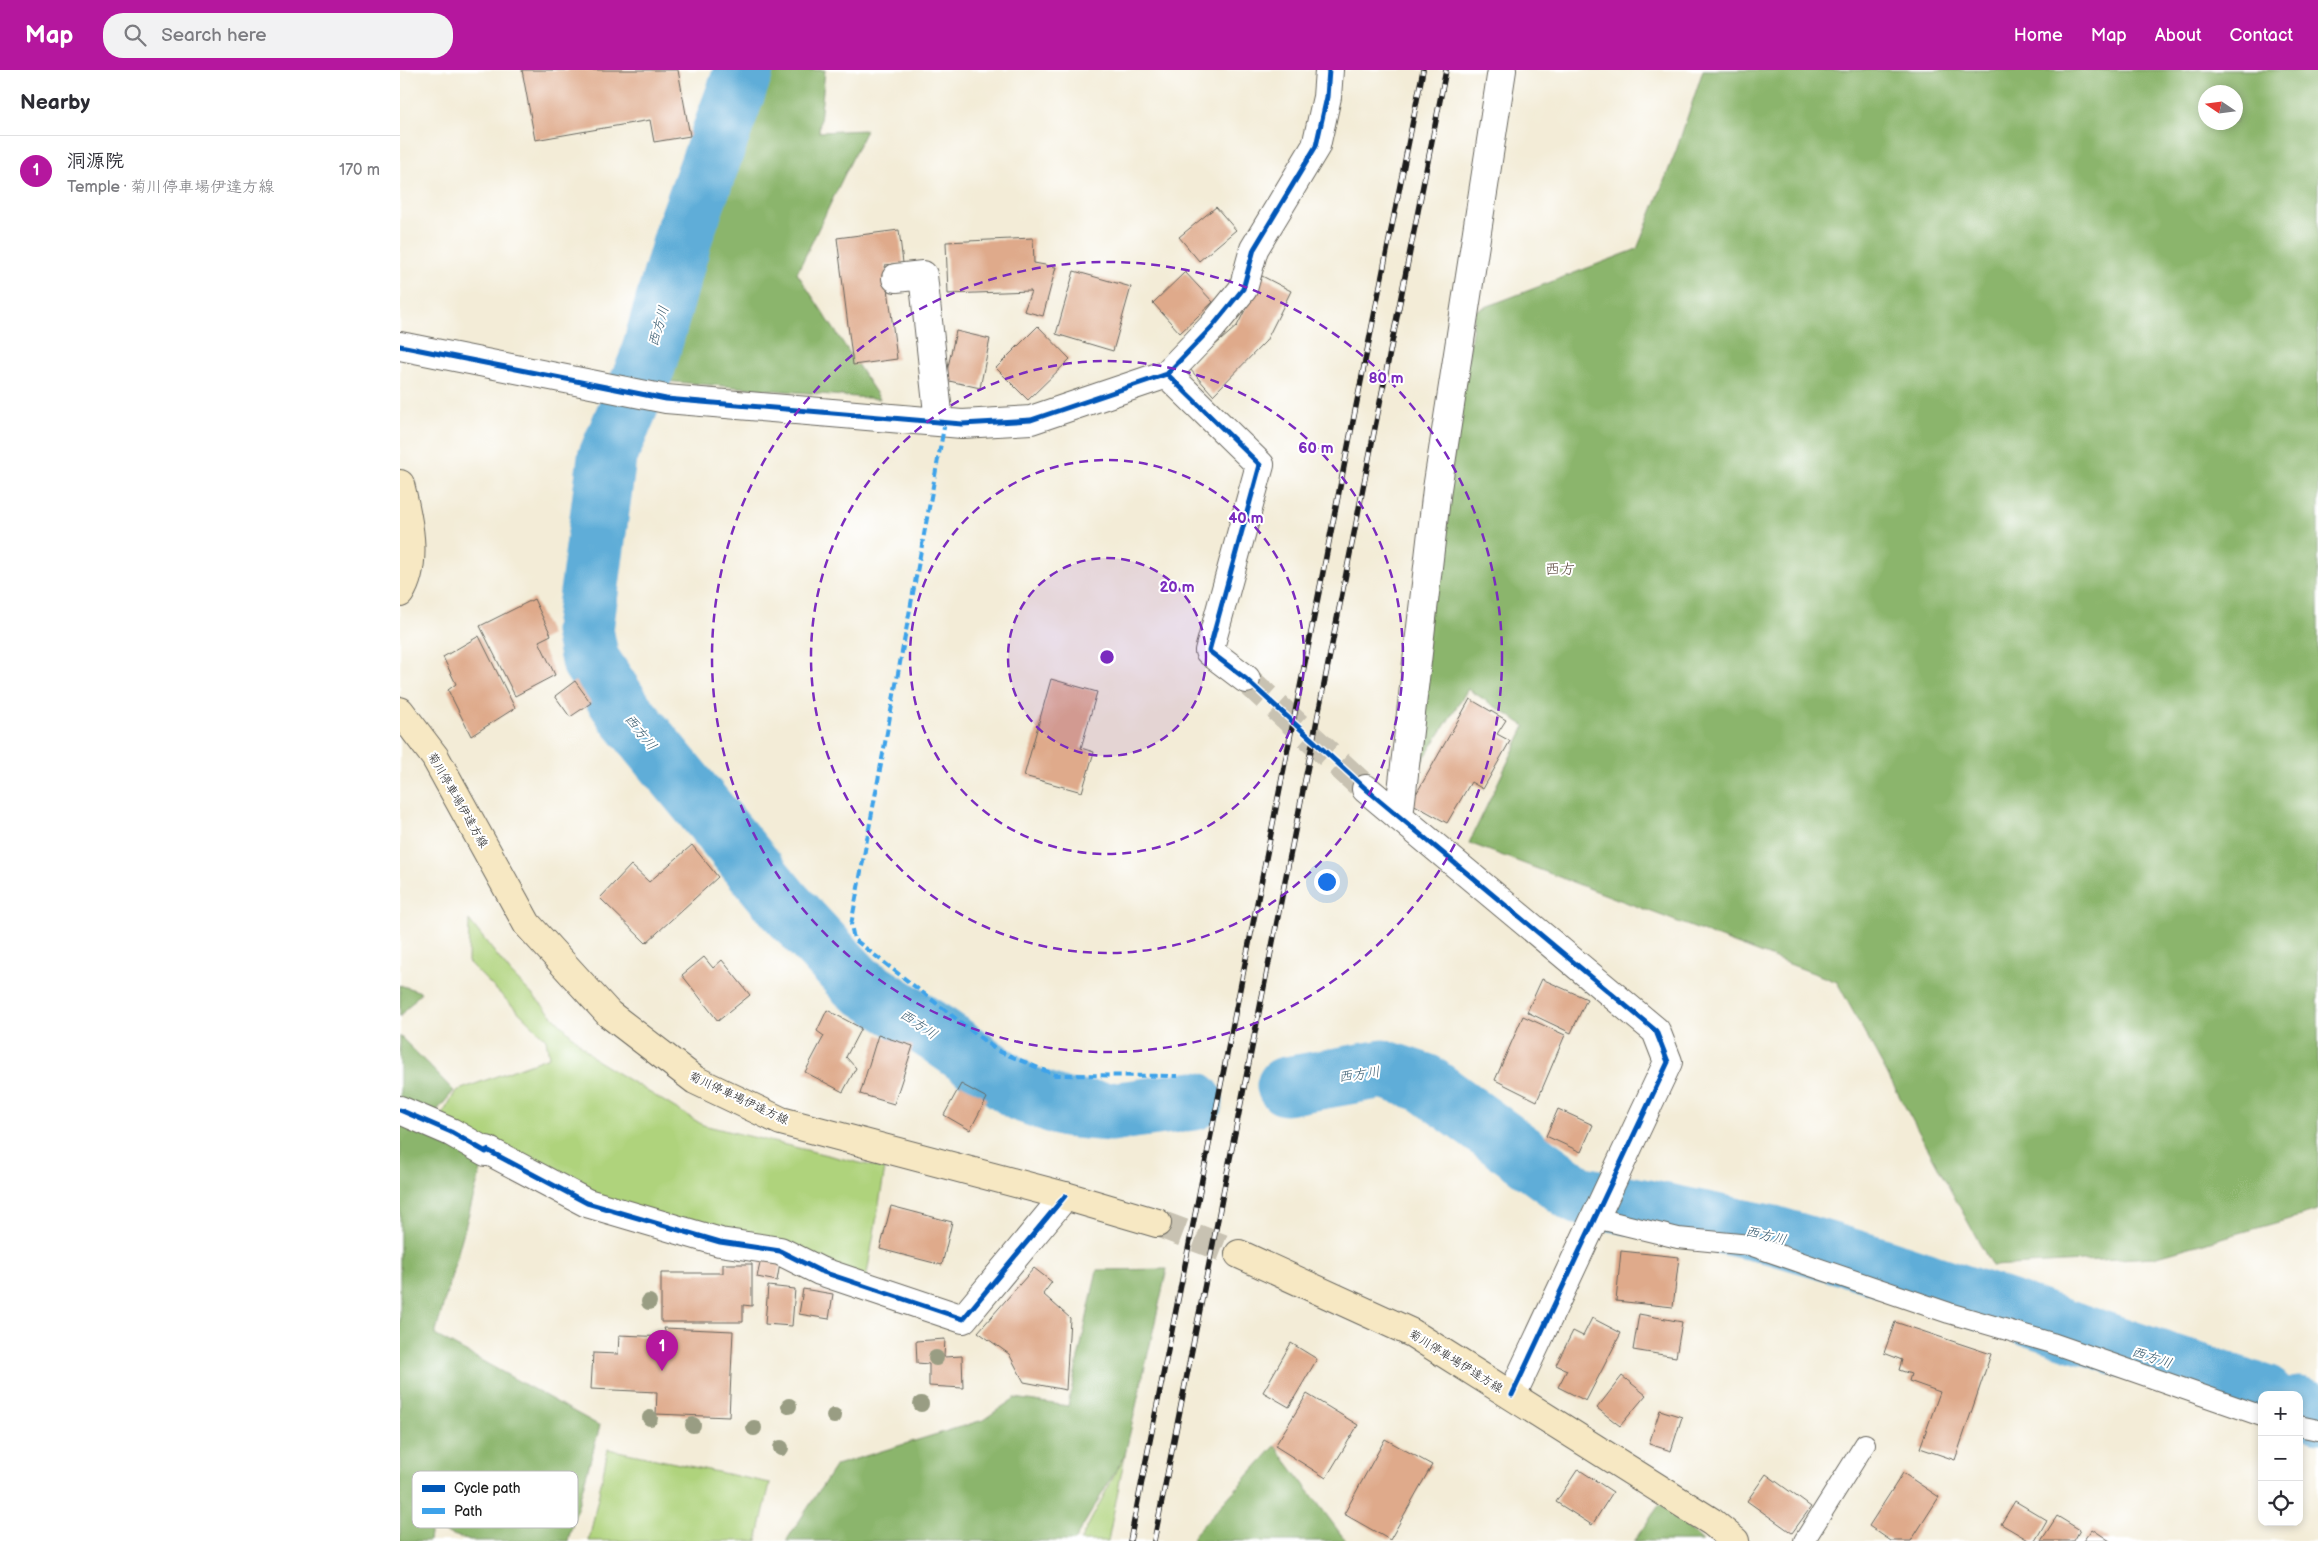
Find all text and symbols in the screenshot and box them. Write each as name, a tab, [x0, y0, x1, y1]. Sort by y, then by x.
search box	[103, 13, 453, 58]
text: Map	[25, 21, 73, 50]
icon: search	[121, 21, 149, 49]
text: Search here	[161, 24, 267, 47]
text: Home	[2014, 25, 2063, 46]
text: Map	[2091, 25, 2127, 46]
text: About	[2155, 25, 2202, 46]
text: Contact	[2230, 25, 2293, 46]
north arrow	[2198, 85, 2243, 130]
text: Nearby	[20, 90, 90, 115]
text: 洞源院	[67, 150, 124, 173]
text: 1	[33, 161, 39, 180]
text: 170 m	[339, 161, 380, 180]
text: Temple · 菊川停車場伊達方線	[67, 178, 274, 197]
water label: 西方川	[645, 304, 672, 349]
text: 80 m	[1368, 369, 1404, 388]
text: 60 m	[1298, 439, 1334, 458]
text: 40 m	[1228, 509, 1264, 528]
district label: 西方	[1545, 560, 1575, 579]
text: 20 m	[1160, 578, 1195, 597]
centre of rings	[1098, 648, 1116, 666]
water label: 西方川	[621, 711, 660, 754]
street label: 菊川停車場伊達方線	[424, 750, 491, 851]
your location	[1314, 869, 1340, 895]
water label: 西方川	[897, 1006, 941, 1043]
water label: 西方川	[1337, 1063, 1381, 1086]
street label: 菊川停車場伊達方線	[687, 1069, 791, 1128]
water label: 西方川	[1744, 1222, 1788, 1248]
street label: 菊川停車場伊達方線	[1406, 1326, 1506, 1396]
pin: 1	[646, 1330, 678, 1371]
water label: 西方川	[2129, 1343, 2174, 1372]
map controls	[2258, 1391, 2303, 1526]
button: +	[2258, 1391, 2303, 1436]
button: −	[2258, 1436, 2303, 1481]
legend	[412, 1471, 578, 1528]
text: Cycle path	[454, 1480, 521, 1497]
button: locate	[2258, 1481, 2303, 1526]
text: Path	[454, 1503, 482, 1520]

